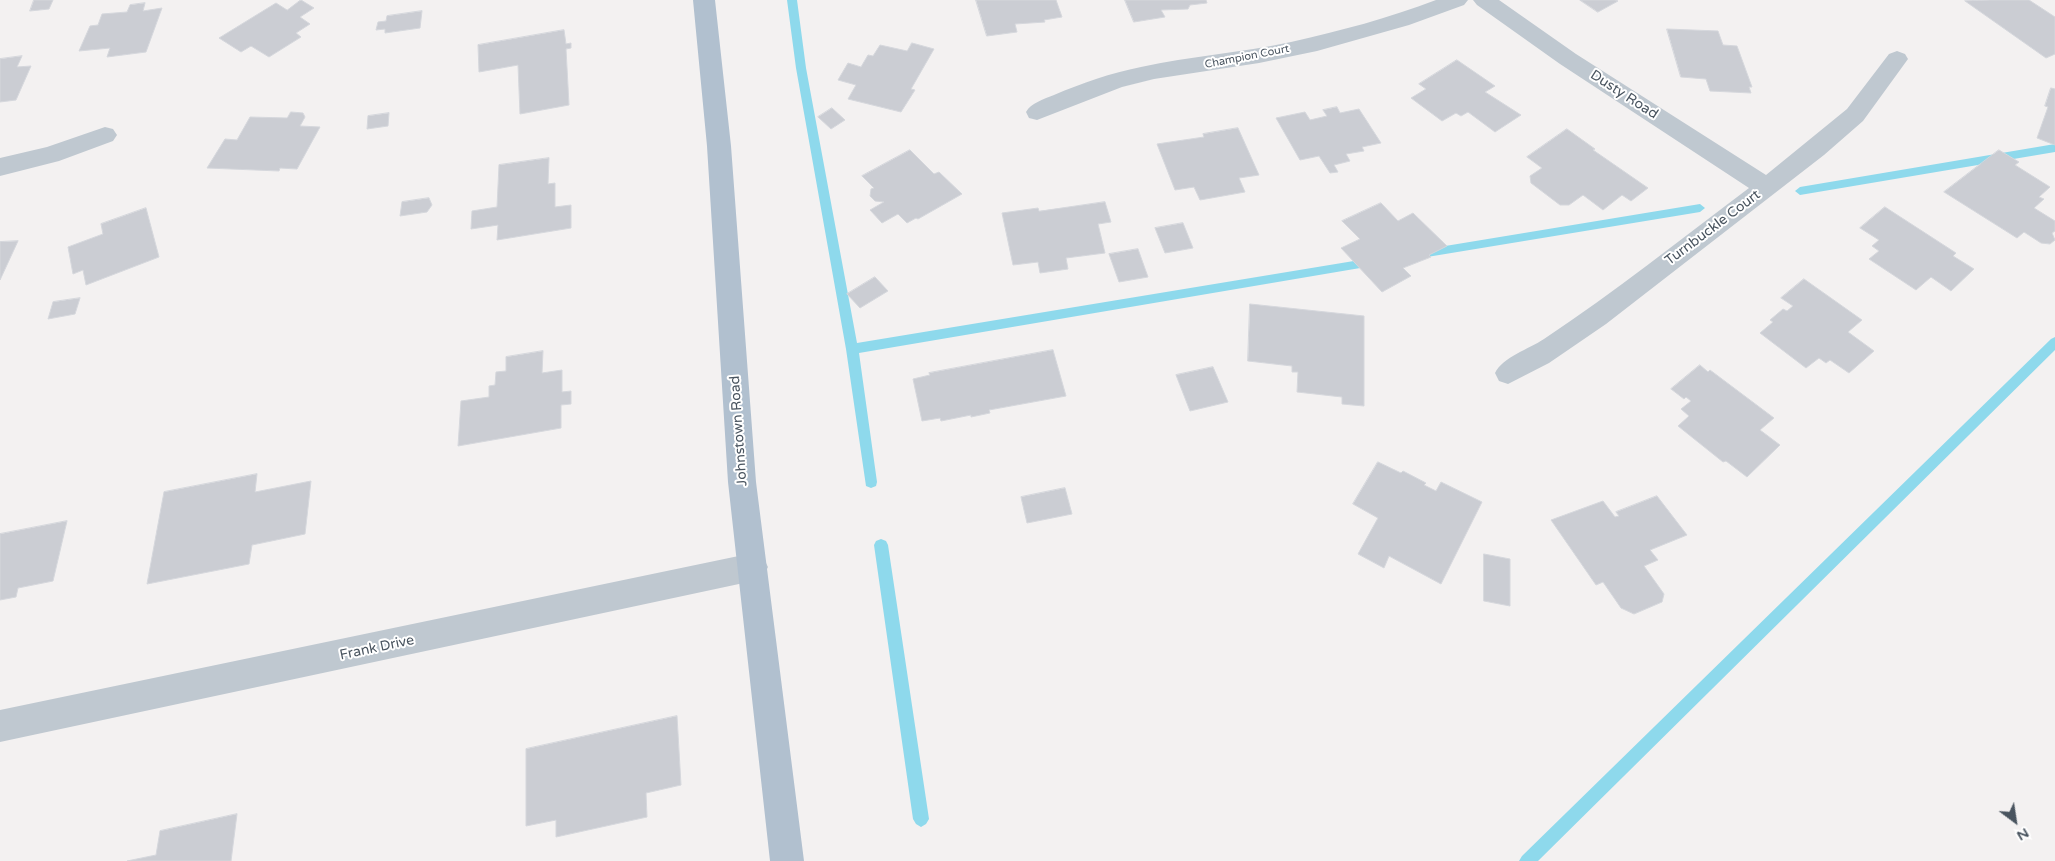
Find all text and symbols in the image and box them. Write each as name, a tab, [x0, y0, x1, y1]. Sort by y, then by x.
street label: Champion Court	[1204, 42, 1290, 72]
street label: Dusty Road	[1587, 67, 1661, 123]
street label: Turnbuckle Court	[1662, 187, 1764, 269]
street label: Johnstown Road	[727, 375, 751, 487]
street label: Frank Drive	[338, 632, 416, 664]
north arrow	[1990, 796, 2040, 846]
text: N	[2014, 824, 2032, 844]

